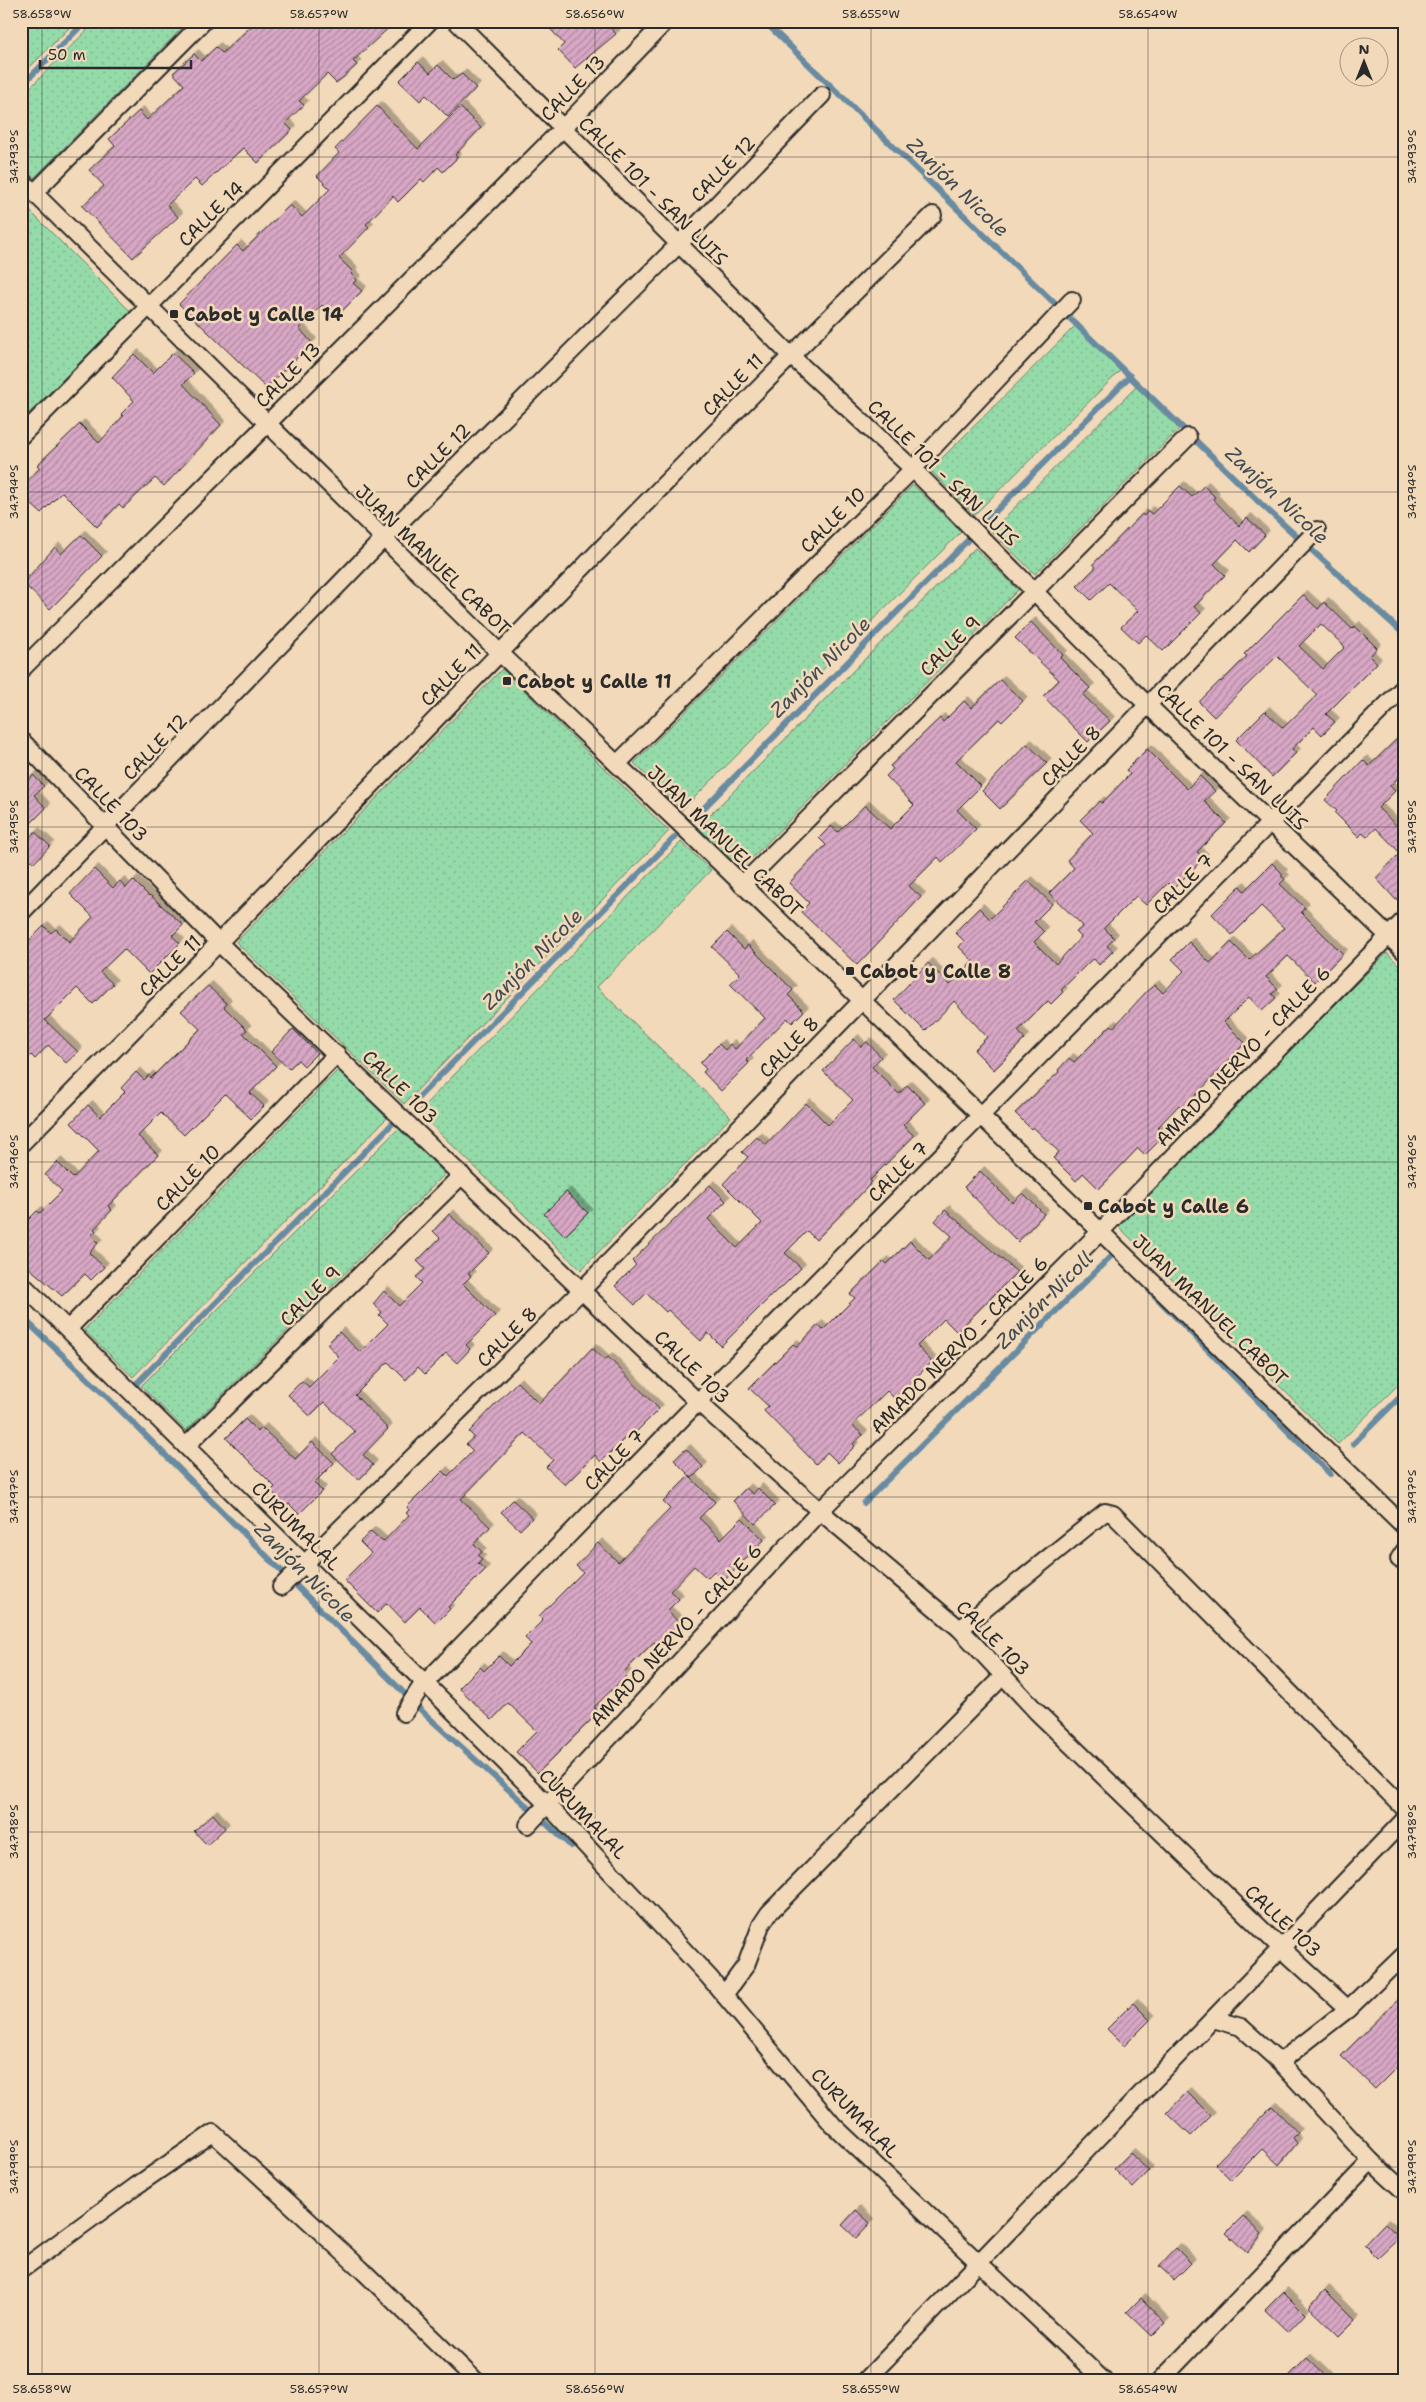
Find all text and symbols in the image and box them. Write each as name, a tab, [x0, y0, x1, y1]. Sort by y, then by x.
text: 58.658°W	[13, 6, 71, 22]
text: 58.657°W	[290, 6, 348, 22]
text: 58.656°W	[565, 6, 625, 22]
text: 58.655°W	[842, 6, 900, 22]
text: 58.654°W	[1119, 6, 1177, 22]
scale bar	[40, 38, 191, 70]
north arrow	[1338, 38, 1388, 88]
text: N	[1358, 40, 1370, 58]
text: 50 m	[48, 45, 86, 65]
street label: CALLE 13	[535, 49, 611, 127]
street label: CALLE 101 - SAN LUIS	[573, 111, 733, 271]
text: 34.793°S	[6, 129, 22, 184]
text: 34.793°S	[1404, 129, 1420, 184]
street label: CALLE 12	[685, 130, 761, 208]
water label: Zanjón Nicole	[901, 131, 1015, 243]
street label: CALLE 14	[173, 176, 249, 252]
place label: Cabot y Calle 14	[184, 302, 344, 327]
marker: Cabot y Calle 14	[168, 308, 180, 320]
street label: CALLE 13	[250, 337, 326, 413]
street label: CALLE 11	[697, 348, 769, 422]
street label: CALLE 101 - SAN LUIS	[862, 394, 1024, 552]
street label: CALLE 12	[400, 418, 476, 494]
water label: Zanjón Nicole	[1220, 440, 1334, 550]
text: 34.794°S	[6, 464, 22, 519]
text: 34.794°S	[1404, 464, 1420, 519]
street label: JUAN MANUEL CABOT	[350, 479, 516, 641]
street label: CALLE 10	[795, 482, 871, 558]
street label: CALLE 9	[914, 610, 986, 682]
water label: Zanjón Nicole	[764, 611, 876, 723]
street label: CALLE 11	[415, 638, 487, 712]
place label: Cabot y Calle 11	[517, 669, 672, 694]
marker: Cabot y Calle 11	[501, 675, 513, 687]
street label: CALLE 101 - SAN LUIS	[1151, 678, 1313, 836]
street label: CALLE 12	[117, 708, 193, 786]
street label: CALLE 8	[1036, 720, 1106, 792]
street label: JUAN MANUEL CABOT	[642, 760, 808, 922]
street label: CALLE 103	[69, 761, 153, 847]
text: 34.795°S	[6, 800, 22, 854]
text: 34.795°S	[1404, 800, 1420, 854]
street label: CALLE 7	[1147, 848, 1219, 920]
water label: Zanjón Nicole	[476, 903, 588, 1015]
street label: CALLE 11	[134, 930, 206, 1002]
place label: Cabot y Calle 8	[860, 959, 1011, 984]
street label: AMADO NERVO - CALLE 6	[1150, 960, 1336, 1152]
marker: Cabot y Calle 8	[844, 965, 856, 977]
street label: CALLE 8	[754, 1011, 824, 1083]
street label: CALLE 103	[357, 1045, 443, 1129]
text: 34.796°S	[6, 1134, 22, 1190]
text: 34.796°S	[1404, 1134, 1420, 1190]
street label: CALLE 7	[862, 1136, 934, 1208]
street label: CALLE 10	[150, 1139, 226, 1217]
place label: Cabot y Calle 6	[1098, 1194, 1249, 1219]
marker: Cabot y Calle 6	[1082, 1200, 1094, 1212]
street label: JUAN MANUEL CABOT	[1127, 1229, 1293, 1391]
water label: Zanjón Nicoll	[990, 1246, 1098, 1354]
street label: AMADO NERVO - CALLE 6	[865, 1251, 1053, 1439]
street label: CALLE 9	[274, 1260, 346, 1332]
street label: CALLE 8	[471, 1301, 543, 1373]
street label: CALLE 103	[649, 1325, 735, 1409]
street label: CALLE 7	[579, 1424, 649, 1496]
text: 34.797°S	[6, 1469, 22, 1524]
text: 34.797°S	[1404, 1469, 1420, 1524]
street label: CURUMALAL	[246, 1476, 346, 1576]
water label: Zanjón Nicole	[249, 1516, 361, 1628]
street label: AMADO NERVO - CALLE 6	[584, 1538, 768, 1732]
street label: CALLE 103	[951, 1595, 1035, 1681]
street label: CURUMALAL	[533, 1763, 633, 1865]
text: 34.798°S	[6, 1804, 22, 1860]
text: 34.798°S	[1404, 1804, 1420, 1860]
street label: CALLE 103	[1239, 1879, 1327, 1963]
street label: CURUMALAL	[805, 2062, 905, 2164]
text: 34.799°S	[6, 2139, 22, 2194]
text: 34.799°S	[1404, 2139, 1420, 2194]
text: 58.658°W	[13, 2381, 71, 2397]
text: 58.657°W	[290, 2381, 348, 2397]
text: 58.656°W	[565, 2381, 625, 2397]
text: 58.655°W	[842, 2381, 900, 2397]
text: 58.654°W	[1119, 2381, 1177, 2397]

